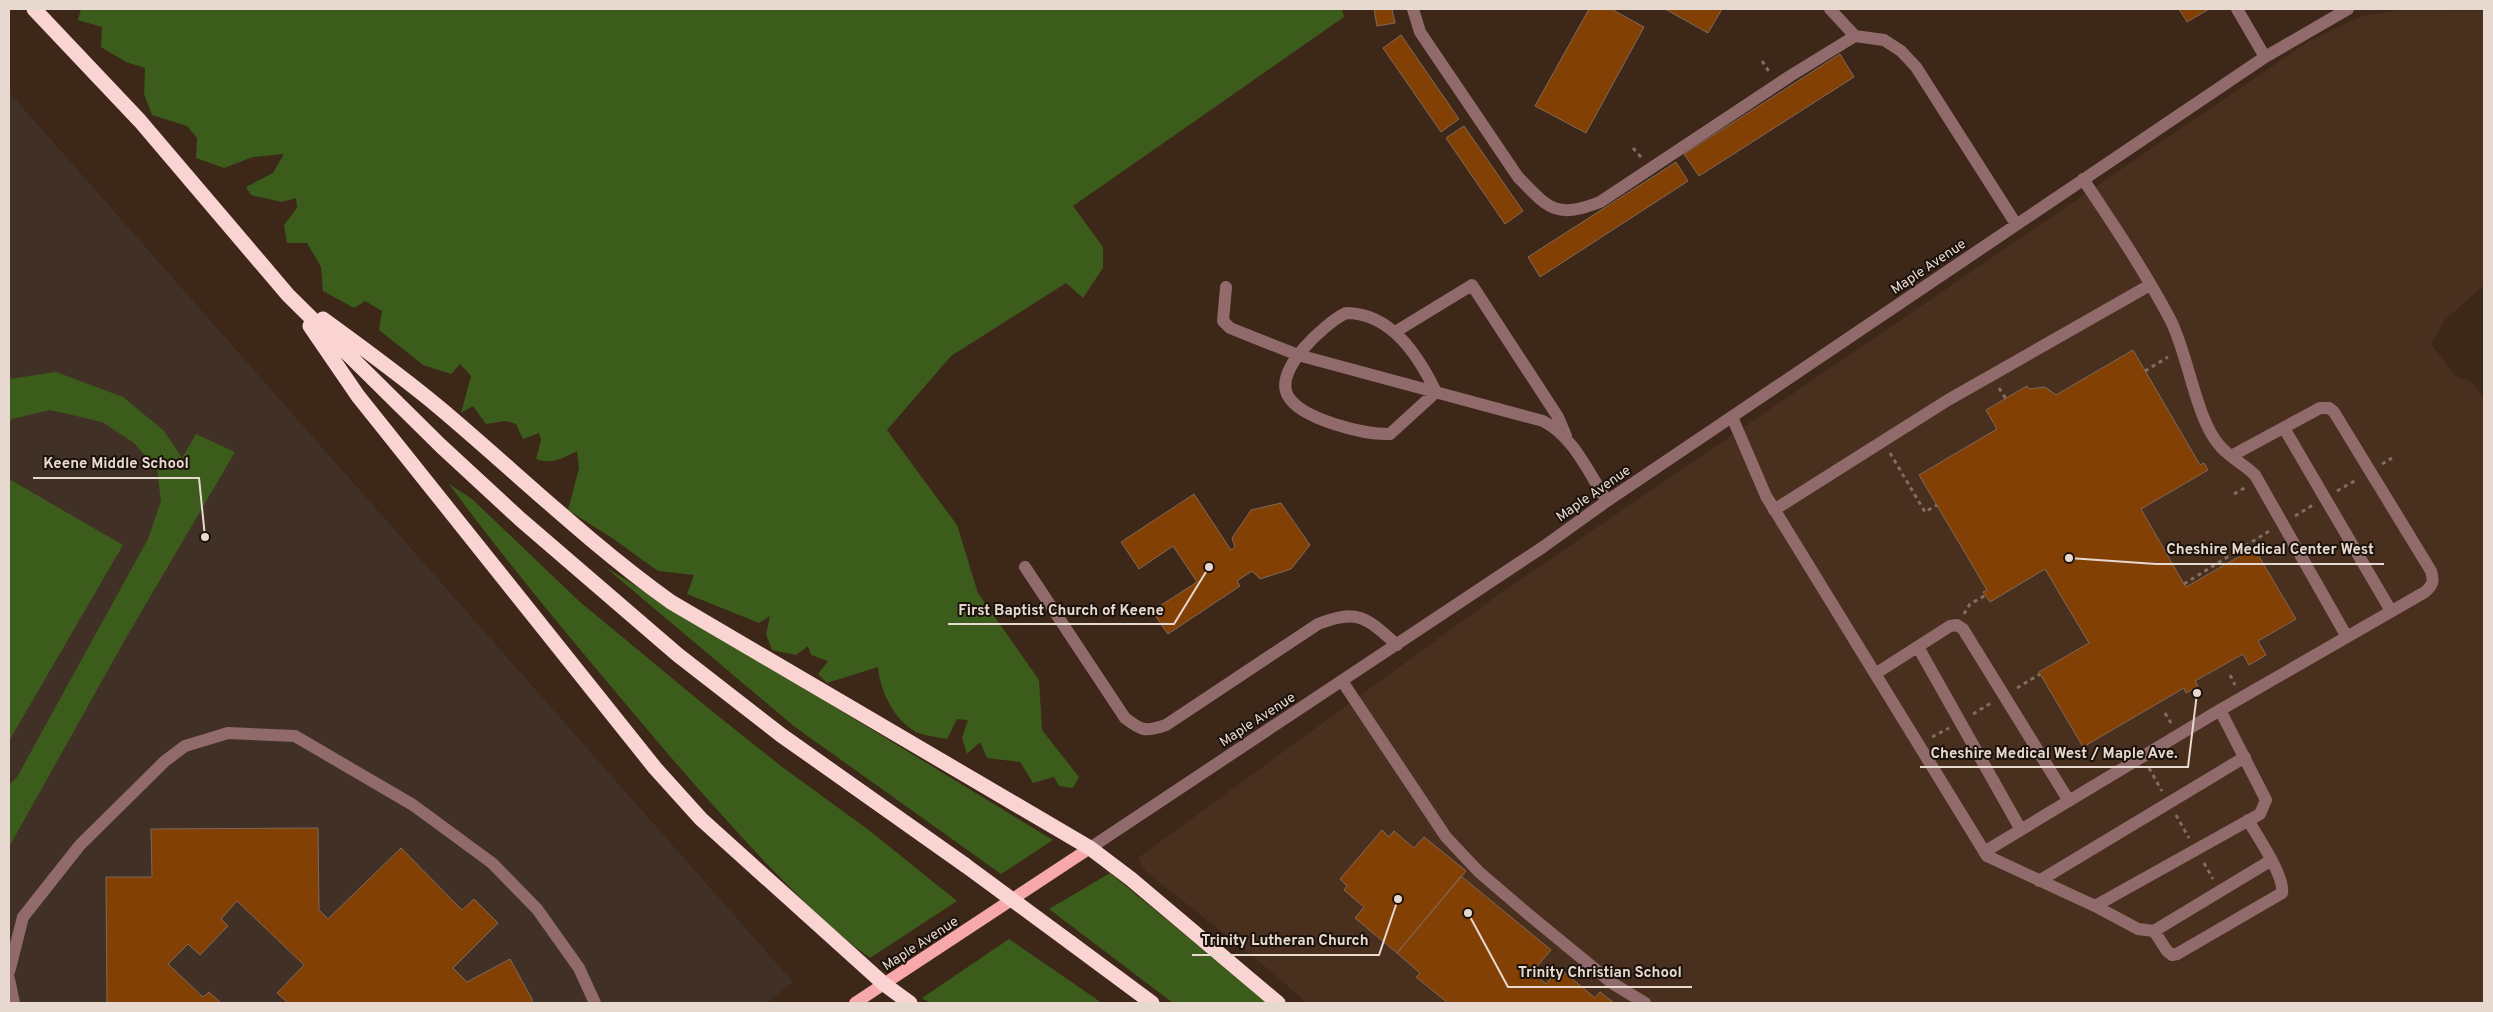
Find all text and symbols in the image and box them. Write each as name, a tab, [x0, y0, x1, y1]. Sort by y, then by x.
street label: Maple Avenue	[1888, 236, 1970, 299]
callout: Keene Middle School	[33, 448, 199, 478]
text: Keene Middle School	[43, 455, 189, 474]
street label: Maple Avenue	[1553, 462, 1634, 526]
callout: Cheshire Medical Center West	[2156, 534, 2384, 564]
text: Cheshire Medical Center West	[2166, 541, 2374, 560]
callout: First Baptist Church of Keene	[948, 594, 1174, 624]
text: First Baptist Church of Keene	[958, 602, 1164, 621]
street label: Maple Avenue	[1217, 689, 1299, 751]
callout: Cheshire Medical West / Maple Ave.	[1920, 737, 2188, 767]
text: Cheshire Medical West / Maple Ave.	[1930, 745, 2178, 764]
street label: Maple Avenue	[880, 913, 962, 975]
callout: Trinity Lutheran Church	[1192, 925, 1379, 955]
text: Trinity Lutheran Church	[1201, 932, 1369, 951]
callout: Trinity Christian School	[1508, 957, 1692, 987]
text: Trinity Christian School	[1518, 964, 1682, 983]

